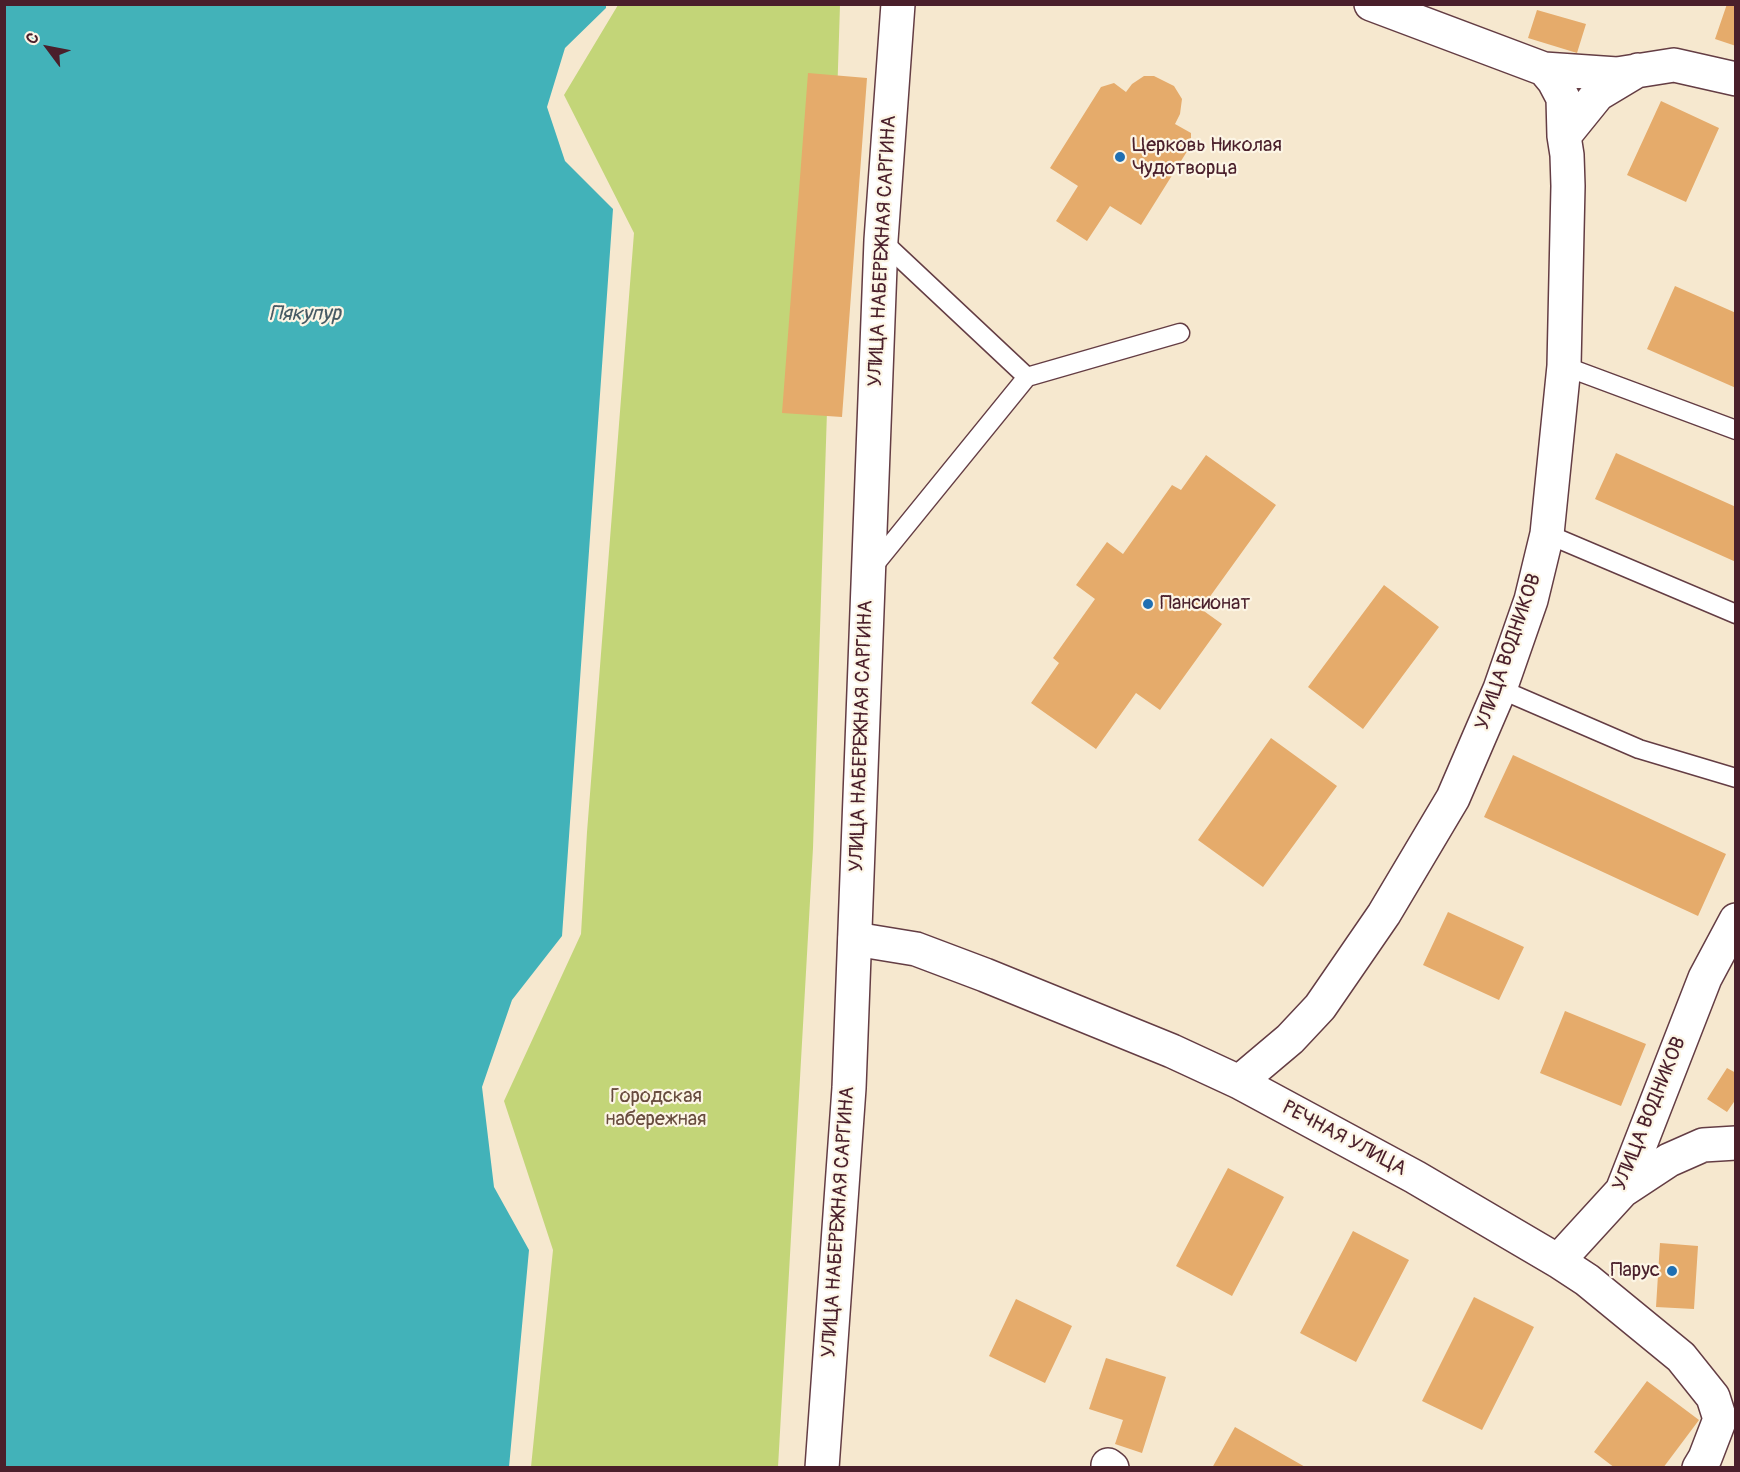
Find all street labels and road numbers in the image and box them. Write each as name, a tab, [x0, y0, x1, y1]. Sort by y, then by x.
street label: УЛИЦА НАБЕРЕЖНАЯ САРГИНА	[864, 115, 902, 387]
street label: УЛИЦА ВОДНИКОВ	[1471, 571, 1547, 733]
street label: УЛИЦА НАБЕРЕЖНАЯ САРГИНА	[845, 600, 879, 872]
street label: УЛИЦА ВОДНИКОВ	[1608, 1034, 1692, 1194]
street label: УЛИЦА НАБЕРЕЖНАЯ САРГИНА	[818, 1086, 860, 1358]
street label: РЕЧНАЯ УЛИЦА	[1278, 1096, 1410, 1182]

